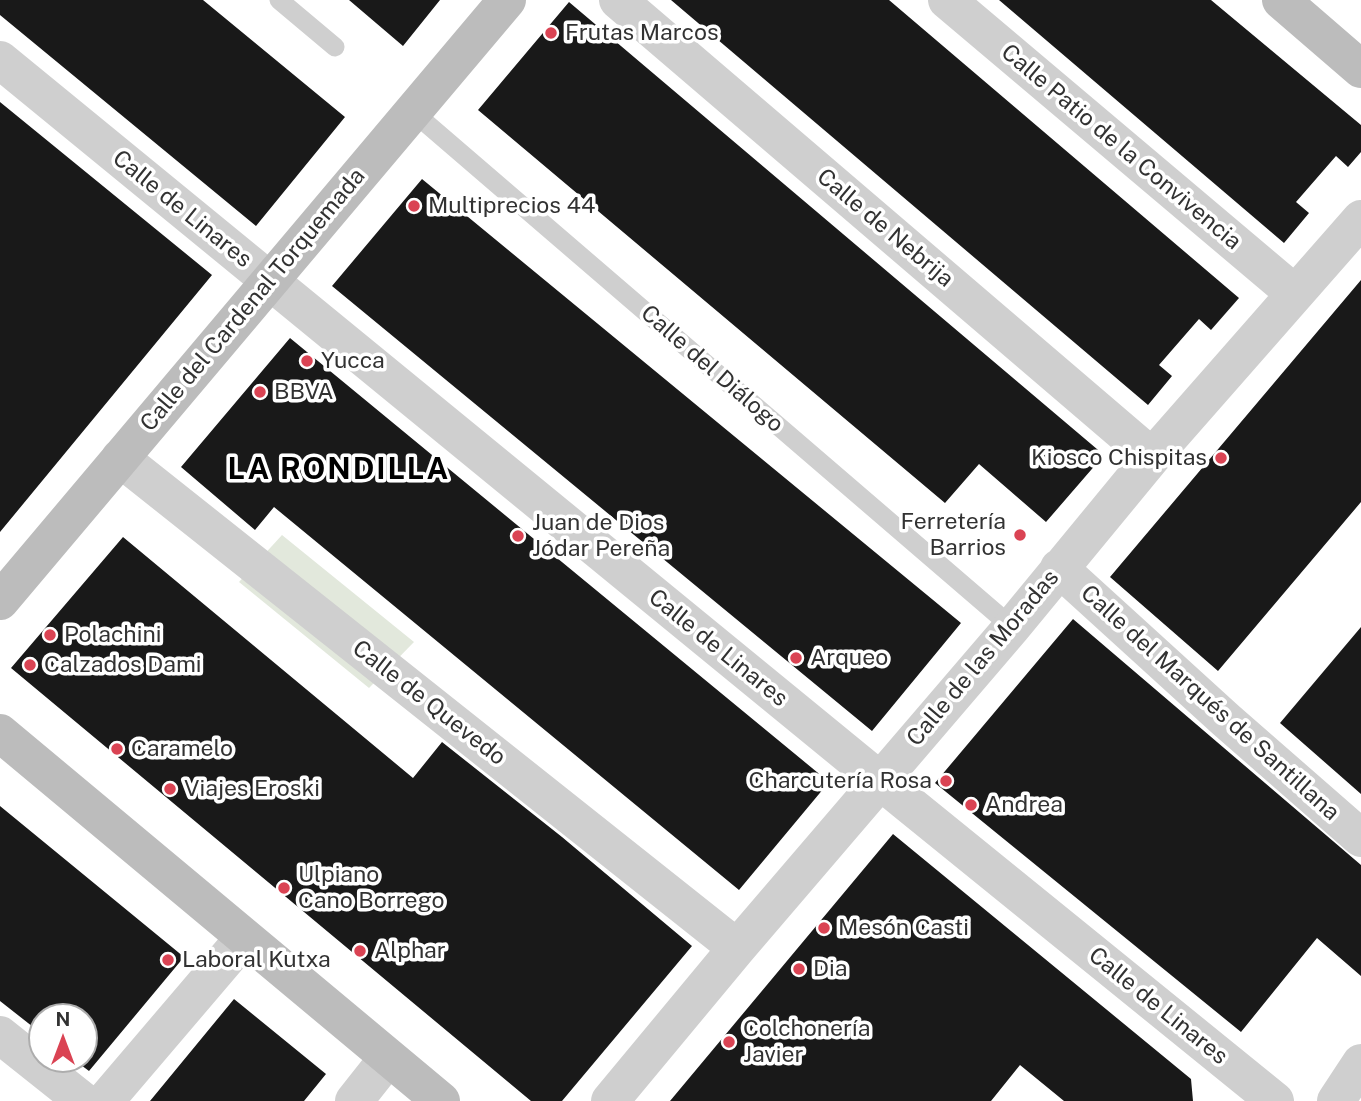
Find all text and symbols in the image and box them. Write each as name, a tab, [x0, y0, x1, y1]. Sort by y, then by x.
place label: Frutas Marcos	[565, 19, 719, 47]
marker: Frutas Marcos	[543, 25, 559, 41]
street label: Calle Patio de la Convivencia	[995, 38, 1247, 256]
street label: Calle de Linares	[107, 145, 257, 273]
street label: Calle del Cardenal Torquemada	[135, 163, 371, 437]
street label: Calle de Nebrija	[811, 163, 959, 293]
place label: Multiprecios 44	[428, 192, 595, 220]
marker: Multiprecios 44	[406, 198, 422, 214]
street label: Calle del Diálogo	[635, 300, 789, 438]
place label: Yucca	[321, 347, 385, 375]
marker: Yucca	[299, 353, 315, 369]
place label: BBVA	[274, 378, 334, 406]
marker: BBVA	[252, 384, 268, 400]
place label: Kiosco Chispitas	[1031, 444, 1207, 472]
marker: Kiosco Chispitas	[1213, 450, 1229, 466]
district label: LA RONDILLA	[229, 452, 449, 488]
place label: Ferretería Barrios	[900, 508, 1006, 562]
place label: Juan de Dios Jódar Pereña	[532, 509, 670, 563]
marker: Ferretería Barrios	[1012, 527, 1028, 543]
marker: Juan de Dios Jódar Pereña	[510, 528, 526, 544]
street label: Calle de las Moradas	[901, 564, 1065, 752]
street label: Calle del Marqués de Santillana	[1075, 580, 1345, 826]
street label: Calle de Linares	[643, 584, 793, 712]
place label: Polachini	[64, 621, 161, 649]
marker: Polachini	[42, 627, 58, 643]
street label: Calle de Quevedo	[347, 635, 511, 771]
place label: Arqueo	[810, 644, 888, 672]
marker: Arqueo	[788, 650, 804, 666]
place label: Calzados Dami	[44, 651, 202, 679]
marker: Calzados Dami	[22, 657, 38, 673]
place label: Caramelo	[131, 735, 233, 763]
marker: Caramelo	[109, 741, 125, 757]
place label: Charcutería Rosa	[749, 767, 932, 795]
marker: Charcutería Rosa	[938, 773, 954, 789]
place label: Viajes Eroski	[184, 775, 320, 803]
marker: Viajes Eroski	[162, 781, 178, 797]
place label: Andrea	[985, 791, 1063, 819]
marker: Andrea	[963, 797, 979, 813]
place label: Ulpiano Cano Borrego	[298, 861, 444, 915]
marker: Ulpiano Cano Borrego	[276, 880, 292, 896]
place label: Mesón Casti	[838, 914, 969, 942]
marker: Mesón Casti	[816, 920, 832, 936]
place label: Alphar	[374, 937, 446, 965]
street label: Calle de Linares	[1083, 942, 1233, 1070]
marker: Alphar	[352, 943, 368, 959]
place label: Laboral Kutxa	[182, 946, 331, 974]
marker: Laboral Kutxa	[160, 952, 176, 968]
place label: Dia	[813, 955, 847, 983]
marker: Dia	[791, 961, 807, 977]
north arrow	[28, 1003, 98, 1073]
text: N	[56, 1008, 70, 1030]
place label: Colchonería Javier	[743, 1015, 870, 1069]
marker: Colchonería Javier	[721, 1034, 737, 1050]

